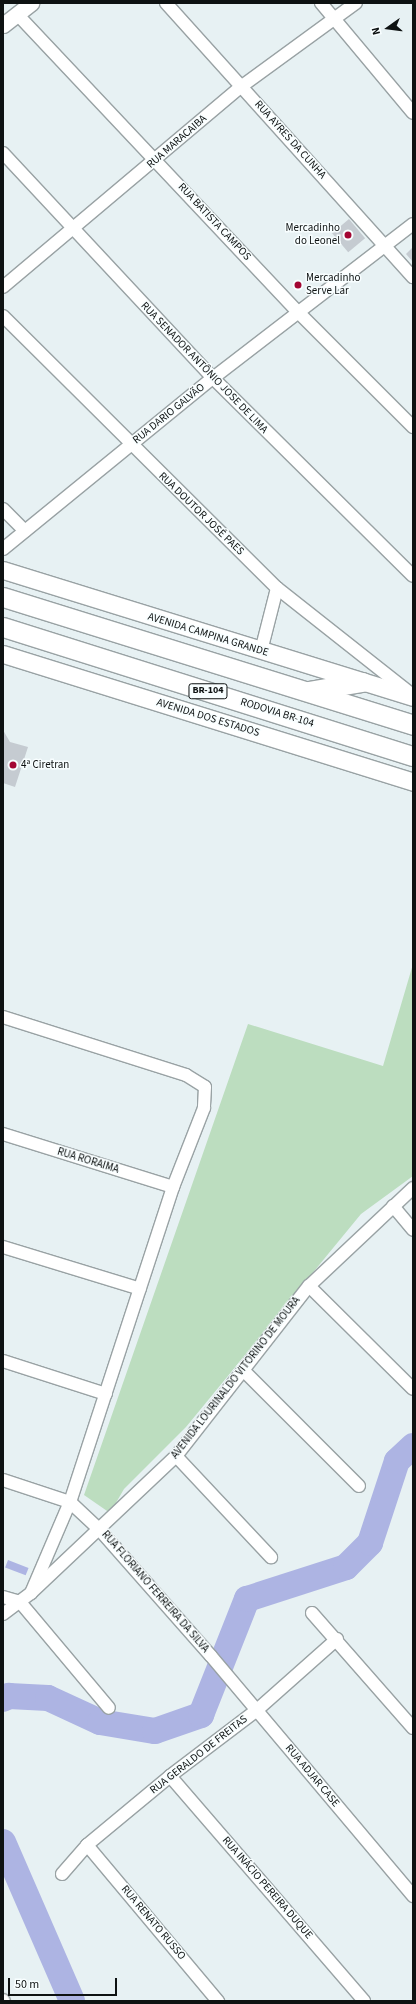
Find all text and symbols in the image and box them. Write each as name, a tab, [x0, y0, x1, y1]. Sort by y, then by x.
north arrow	[368, 8, 408, 48]
text: N	[368, 26, 384, 36]
street label: RUA AYRES DA CUNHA	[251, 98, 329, 182]
street label: RUA MARACAIBA	[144, 112, 210, 172]
street label: RUA BATISTA CAMPOS	[175, 181, 253, 263]
place label: Mercadinho do Leonel	[286, 222, 340, 248]
marker: Mercadinho do Leonel	[343, 230, 353, 240]
place label: Mercadinho Serve Lar	[306, 272, 360, 298]
marker: Mercadinho Serve Lar	[293, 280, 303, 290]
street label: RUA SENADOR ANTÔNIO JOSE DE LIMA	[138, 300, 270, 436]
street label: RUA DARIO GALVÃO	[130, 381, 208, 447]
street label: RUA DOUTOR JOSÉ PAES	[156, 470, 246, 558]
street label: AVENIDA CAMPINA GRANDE	[146, 610, 270, 660]
road number: BR-104	[188, 683, 228, 699]
street label: AVENIDA DOS ESTADOS	[155, 696, 261, 740]
street label: RODOVIA BR-104	[239, 696, 315, 730]
place label: 4ª Ciretran	[21, 758, 69, 772]
marker: 4ª Ciretran	[8, 760, 18, 770]
street label: RUA RORAIMA	[55, 1145, 121, 1177]
street label: AVENIDA LOURINALDO VITORINO DE MOURA	[169, 1294, 303, 1462]
street label: RUA FLORIANO FERREIRA DA SILVA	[98, 1528, 212, 1656]
street label: RUA GERALDO DE FREITAS	[148, 1713, 250, 1797]
street label: RUA ADJAR CASE	[282, 1742, 342, 1810]
street label: RUA INÁCIO PEREIRA DUQUE	[219, 1834, 315, 1942]
street label: RUA RENATO RUSSO	[118, 1883, 188, 1963]
scale bar	[10, 1970, 119, 1996]
text: 50 m	[15, 1976, 39, 1993]

